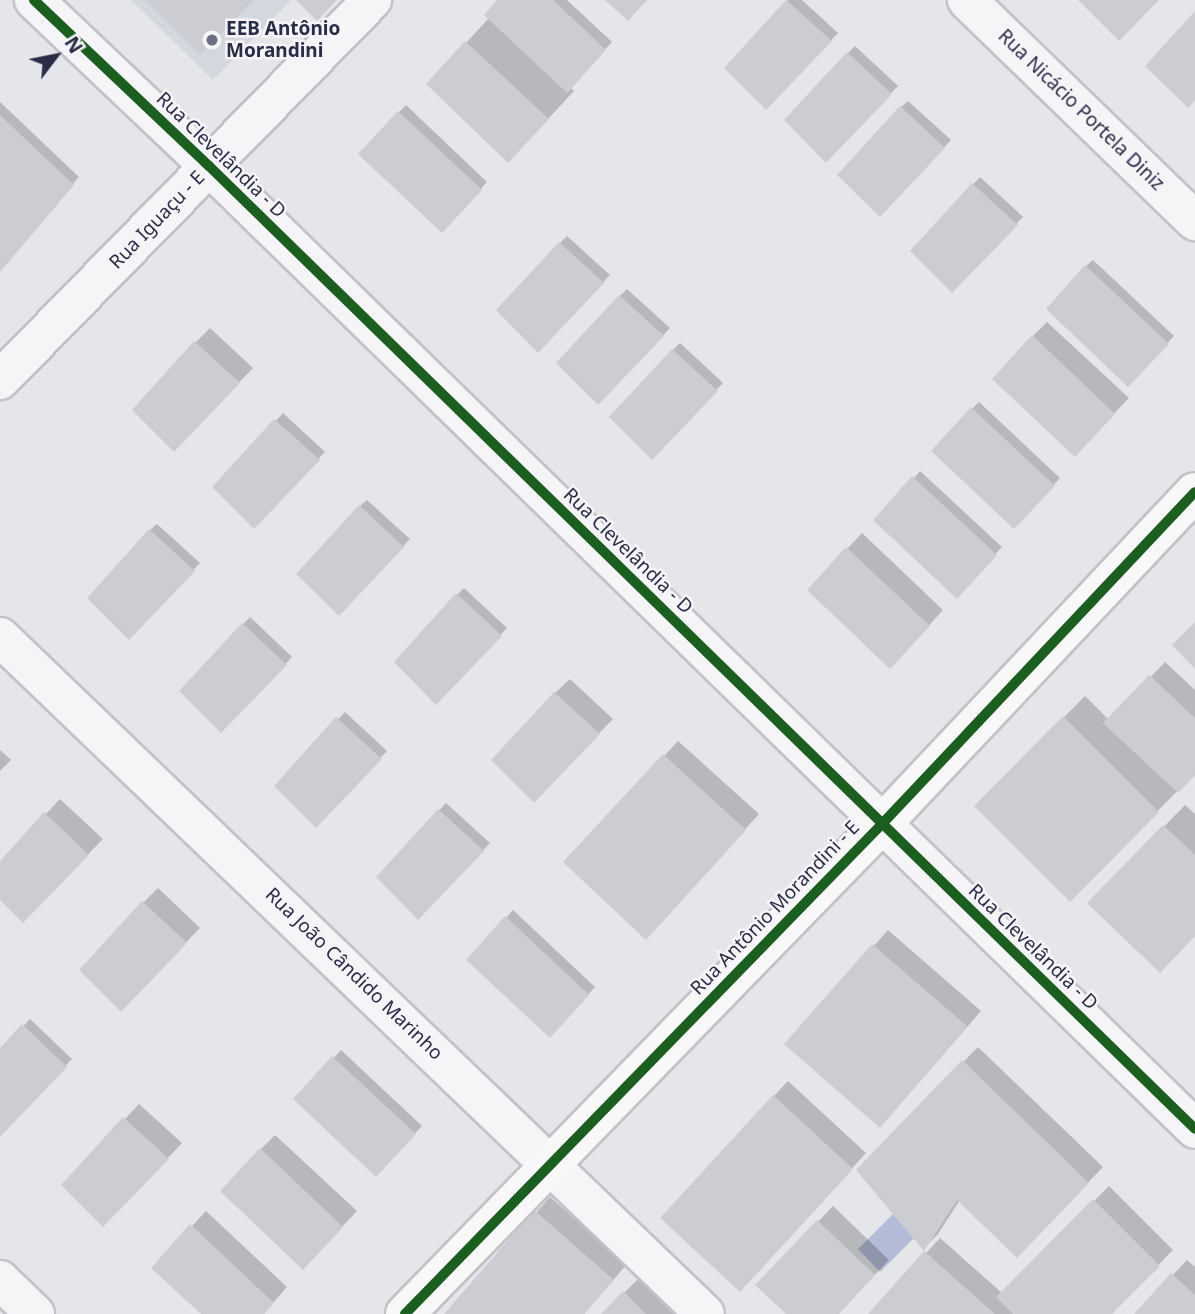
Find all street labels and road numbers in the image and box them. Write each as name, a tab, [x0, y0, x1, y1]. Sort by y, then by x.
street label: Rua Nicácio Portela Diniz	[993, 25, 1169, 195]
street label: Rua Clevelândia - D	[152, 87, 290, 223]
street label: Rua Iguaçu - E	[105, 166, 209, 274]
street label: Rua Clevelândia - D	[559, 483, 697, 619]
street label: Rua Antônio Morandini - E	[686, 816, 864, 1000]
street label: Rua Clevelândia - D	[964, 879, 1102, 1015]
street label: Rua João Cândido Marinho	[261, 883, 447, 1065]

